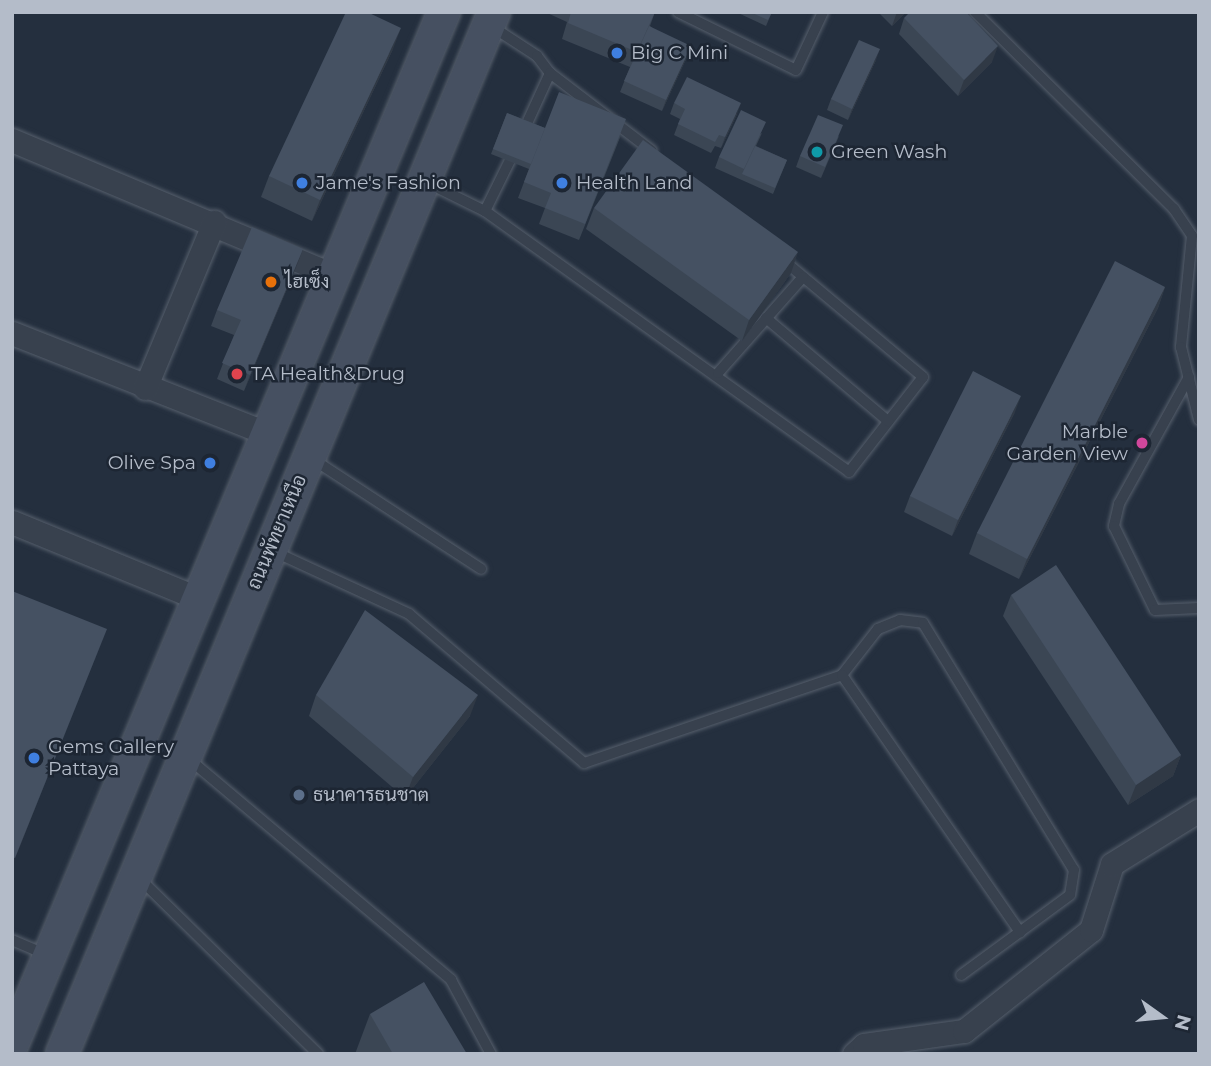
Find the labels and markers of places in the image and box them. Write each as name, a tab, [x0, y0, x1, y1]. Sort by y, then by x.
place label: Big C Mini	[631, 42, 728, 64]
marker: Big C Mini	[609, 45, 625, 61]
place label: Green Wash	[831, 141, 947, 163]
marker: Green Wash	[809, 144, 825, 160]
place label: Jame's Fashion	[316, 172, 461, 194]
place label: Health Land	[576, 172, 692, 194]
marker: Jame's Fashion	[294, 175, 310, 191]
marker: Health Land	[554, 175, 570, 191]
place label: ไฮเซ็ง	[285, 271, 329, 293]
marker: ไฮเซ็ง	[263, 274, 279, 290]
place label: TA Health&Drug	[251, 363, 405, 385]
marker: TA Health&Drug	[229, 366, 245, 382]
place label: Marble Garden View	[1007, 421, 1128, 465]
marker: Marble Garden View	[1134, 435, 1150, 451]
place label: Olive Spa	[108, 452, 196, 474]
marker: Olive Spa	[202, 455, 218, 471]
place label: Gems Gallery Pattaya	[48, 736, 174, 780]
marker: Gems Gallery Pattaya	[26, 750, 42, 766]
place label: ธนาคารธนชาต	[313, 784, 429, 806]
marker: ธนาคารธนชาต	[291, 787, 307, 803]

